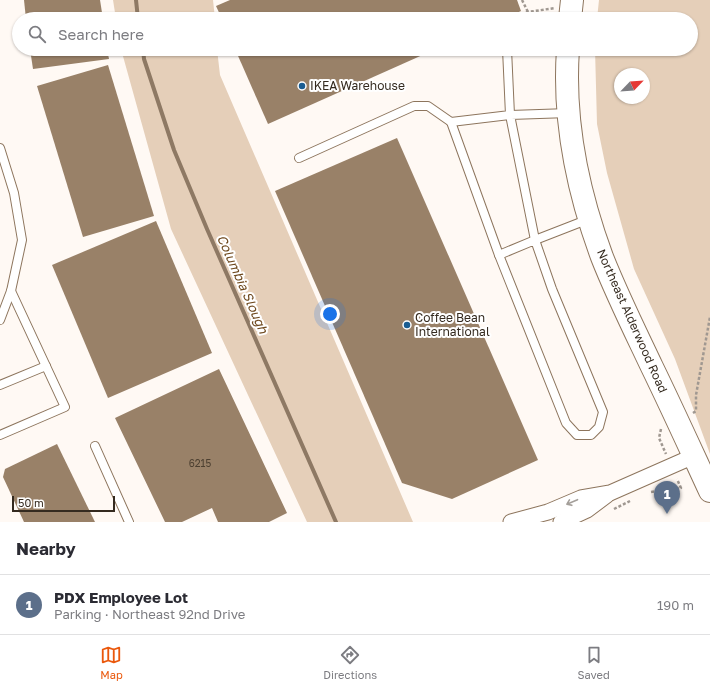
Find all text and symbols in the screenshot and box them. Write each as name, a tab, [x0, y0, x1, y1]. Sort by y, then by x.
search box	[12, 12, 698, 56]
icon: search	[26, 23, 48, 45]
text: Search here	[58, 25, 144, 43]
north arrow	[614, 68, 650, 104]
place label: IKEA Warehouse	[310, 78, 405, 93]
marker: IKEA Warehouse	[297, 81, 307, 91]
water label: Columbia Slough	[214, 232, 272, 337]
street label: Northeast Alderwood Road	[594, 247, 671, 395]
your location	[320, 304, 340, 324]
place label: Coffee Bean International	[415, 310, 490, 339]
marker: Coffee Bean International	[402, 320, 412, 330]
house number: 6215	[189, 457, 211, 469]
pin: 1	[654, 481, 680, 514]
scale bar	[12, 494, 115, 513]
text: 50 m	[18, 496, 44, 509]
one-way arrow	[567, 499, 579, 506]
text: Nearby	[16, 538, 76, 559]
text: PDX Employee Lot	[54, 588, 188, 606]
text: 1	[26, 597, 32, 613]
text: 190 m	[657, 597, 694, 613]
text: Parking · Northeast 92nd Drive	[54, 606, 245, 622]
tab: Map	[100, 644, 123, 681]
tab: Directions	[323, 644, 377, 681]
tab: Saved	[578, 644, 610, 681]

